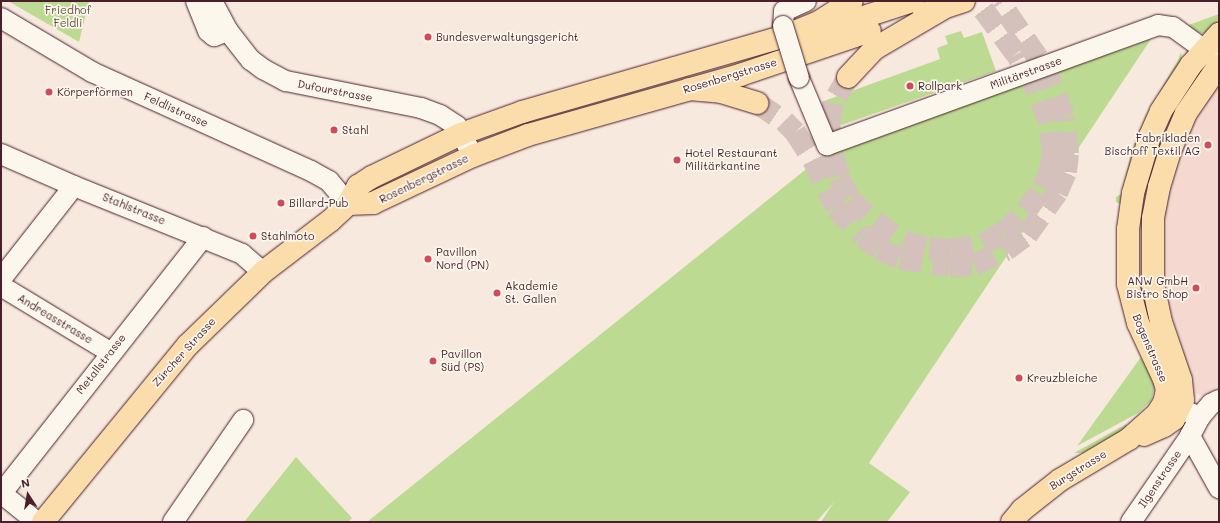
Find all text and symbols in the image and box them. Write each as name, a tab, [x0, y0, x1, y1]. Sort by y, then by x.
park label: Friedhof Feldli	[45, 4, 91, 30]
place label: Bundesverwaltungsgericht	[436, 30, 579, 44]
marker: Bundesverwaltungsgericht	[423, 32, 433, 42]
street label: Militärstrasse	[988, 54, 1064, 92]
street label: Rosenbergstrasse	[681, 55, 779, 97]
street label: Dufourstrasse	[296, 77, 374, 105]
place label: Rollpark	[918, 79, 962, 93]
marker: Rollpark	[905, 81, 915, 91]
place label: Körperformen	[57, 85, 133, 99]
marker: Körperformen	[44, 87, 54, 97]
street label: Feldlistrasse	[142, 90, 210, 130]
place label: Stahl	[342, 123, 369, 137]
marker: Stahl	[329, 125, 339, 135]
place label: Fabrikladen Bischoff Textil AG	[1104, 132, 1200, 158]
marker: Fabrikladen Bischoff Textil AG	[1203, 140, 1213, 150]
place label: Hotel Restaurant Militärkantine	[685, 147, 778, 173]
street label: Rosenbergstrasse	[377, 152, 471, 206]
marker: Hotel Restaurant Militärkantine	[672, 155, 682, 165]
street label: Stahlstrasse	[101, 190, 167, 228]
place label: Billard-Pub	[289, 196, 348, 210]
marker: Billard-Pub	[276, 198, 286, 208]
place label: Stahlmoto	[261, 229, 315, 243]
marker: Stahlmoto	[248, 231, 258, 241]
place label: Pavillon Nord (PN)	[436, 246, 489, 272]
marker: Pavillon Nord (PN)	[423, 254, 433, 264]
place label: ANW GmbH Bistro Shop	[1126, 275, 1188, 301]
place label: Akademie St. Gallen	[505, 280, 558, 306]
marker: ANW GmbH Bistro Shop	[1191, 283, 1201, 293]
marker: Akademie St. Gallen	[492, 288, 502, 298]
street label: Andreasstrasse	[15, 291, 95, 347]
street label: Bogenstrasse	[1130, 312, 1170, 384]
street label: Zürcher Strasse	[150, 315, 218, 389]
street label: Metallstrasse	[73, 331, 129, 397]
place label: Pavillon Süd (PS)	[441, 348, 484, 374]
marker: Pavillon Süd (PS)	[428, 356, 438, 366]
place label: Kreuzbleiche	[1027, 371, 1098, 385]
marker: Kreuzbleiche	[1014, 373, 1024, 383]
street label: Burgstrasse	[1047, 447, 1109, 493]
street label: Ilgenstrasse	[1136, 448, 1184, 510]
north arrow	[8, 475, 48, 515]
text: N	[20, 475, 31, 491]

